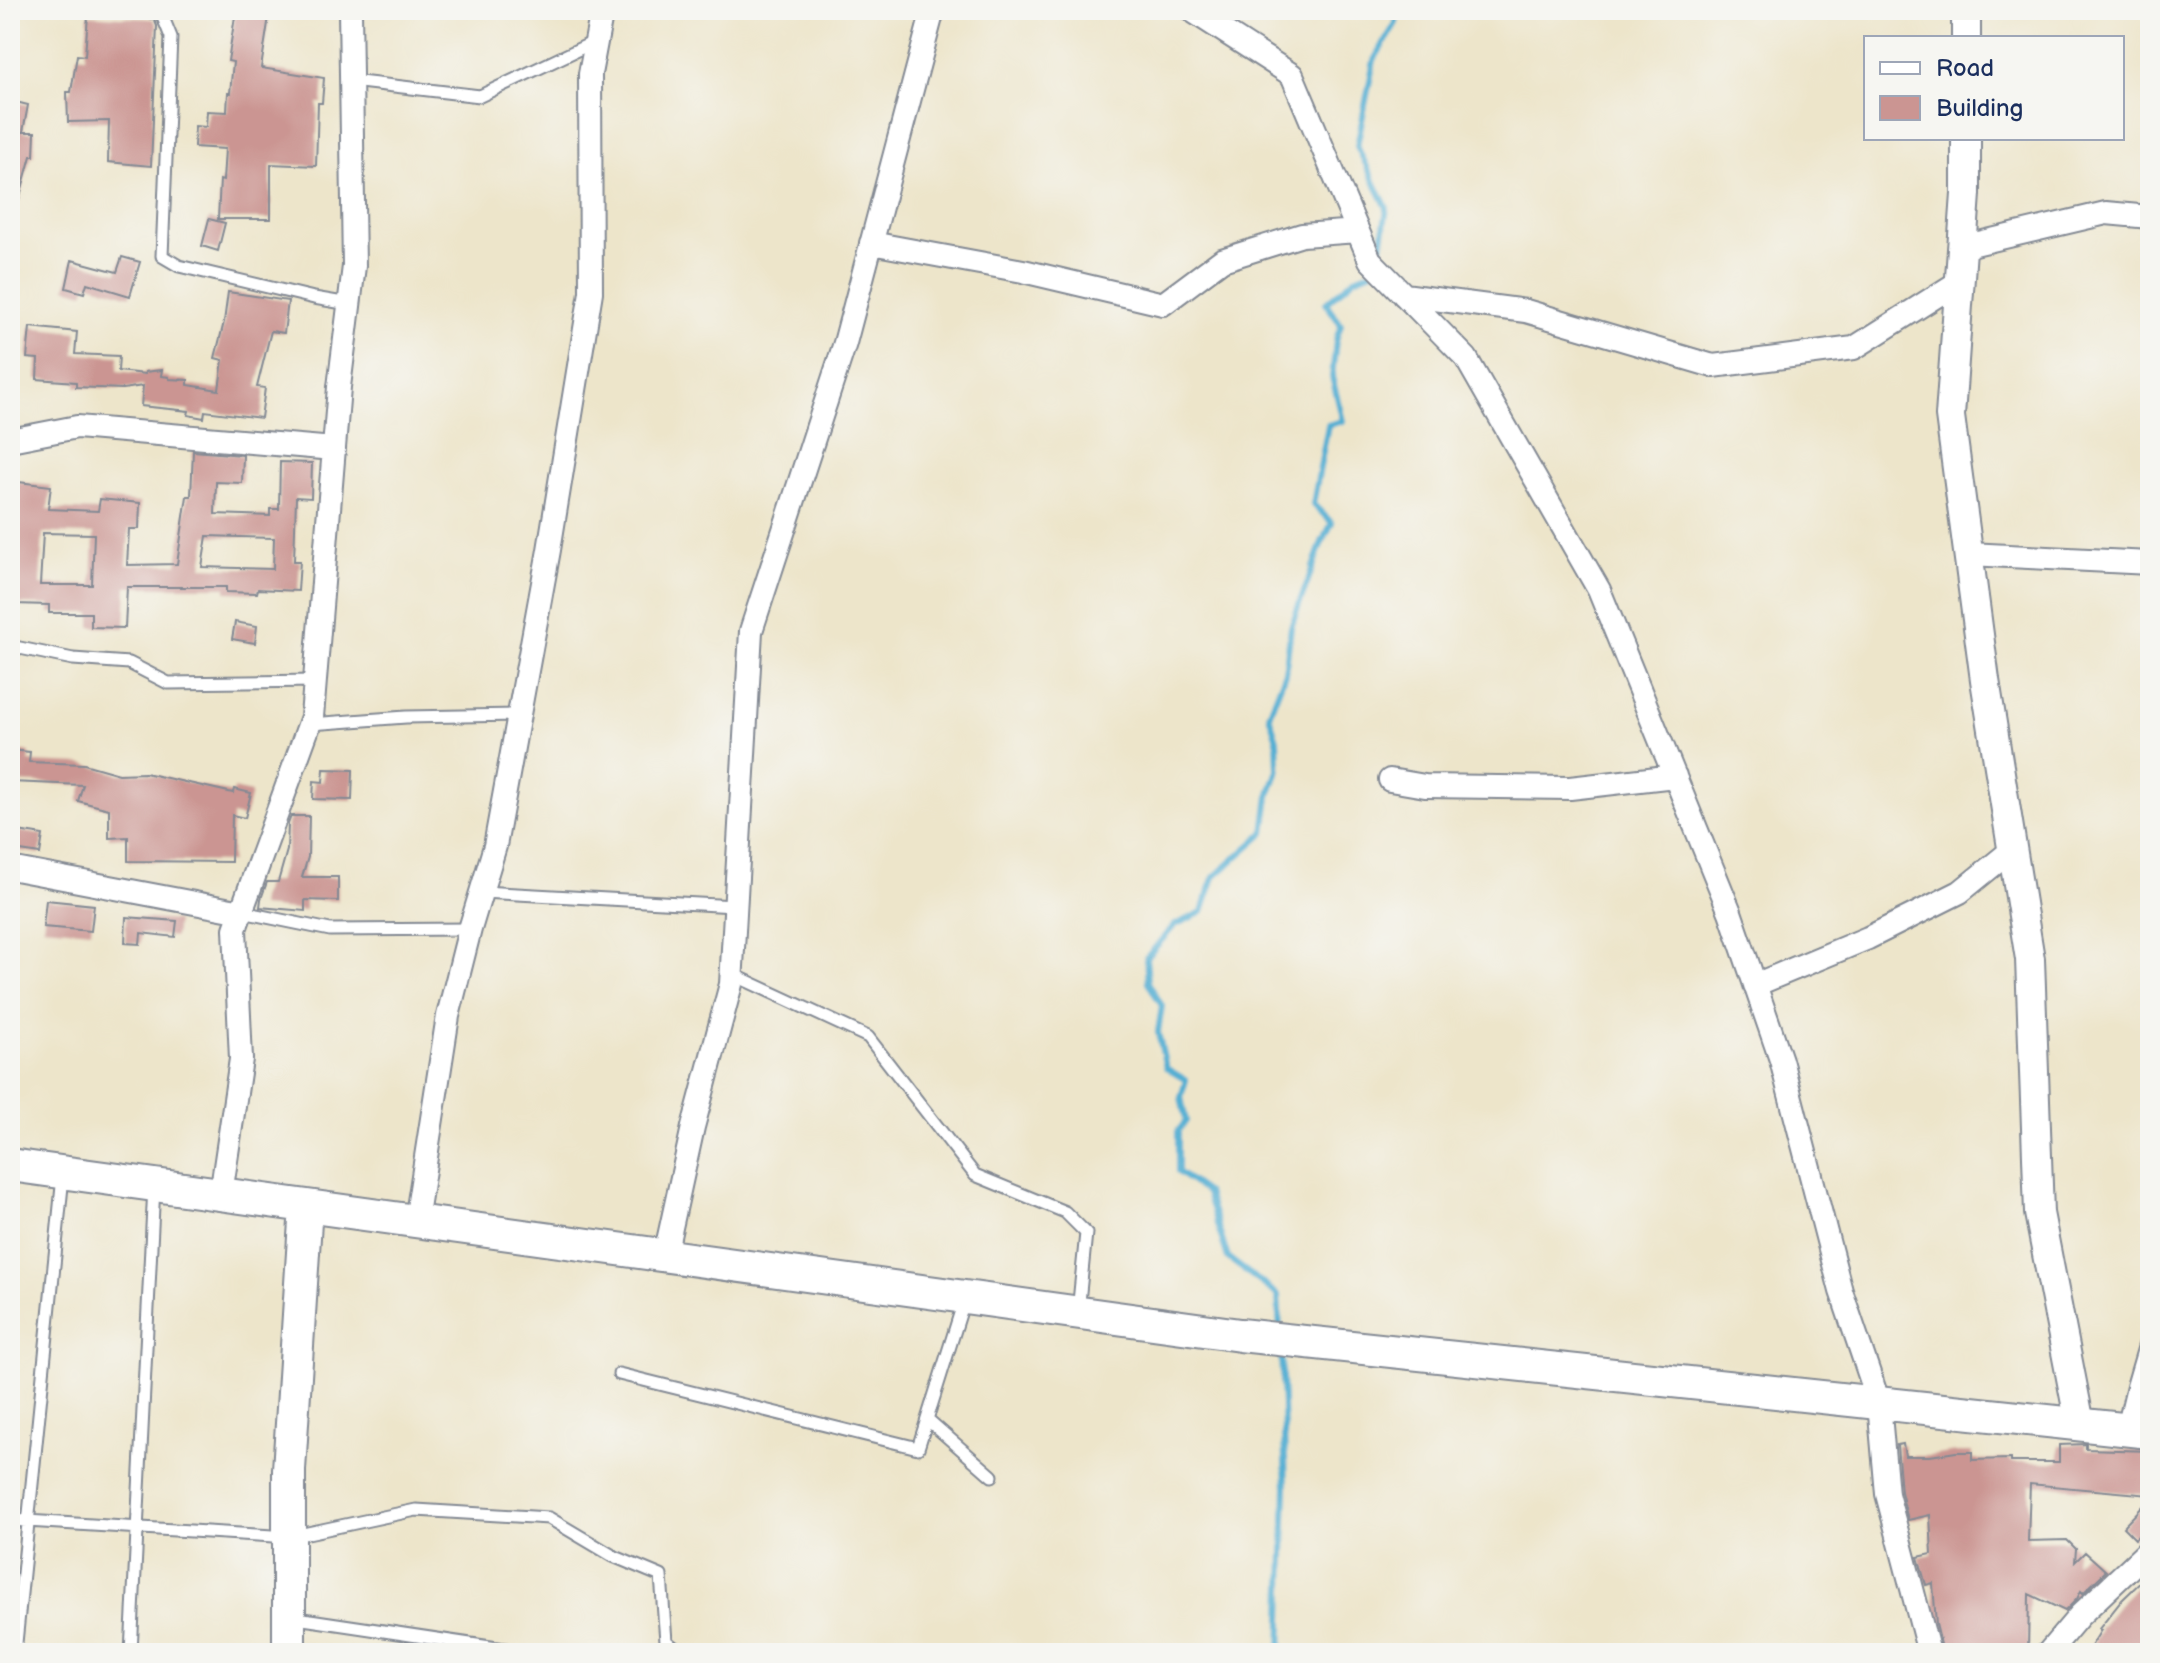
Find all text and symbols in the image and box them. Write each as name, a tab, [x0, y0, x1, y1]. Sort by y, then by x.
legend	[1864, 36, 2124, 140]
text: Road	[1936, 54, 1994, 83]
text: Building	[1936, 94, 2023, 123]

